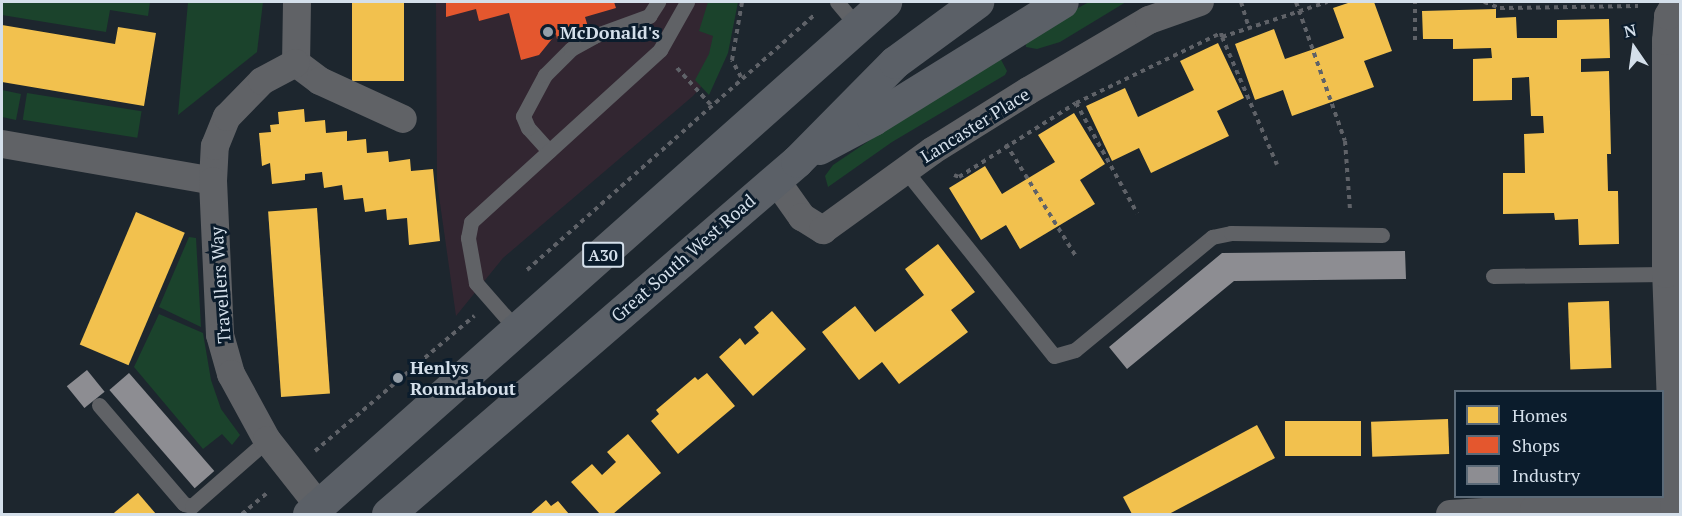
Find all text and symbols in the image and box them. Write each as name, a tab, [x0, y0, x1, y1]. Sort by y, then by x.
north arrow	[1604, 18, 1664, 78]
text: N	[1622, 18, 1638, 43]
place label: McDonald's	[560, 21, 660, 43]
marker: McDonald's	[541, 25, 555, 39]
street label: Lancaster Place	[917, 83, 1033, 167]
street label: Great South West Road	[607, 190, 759, 326]
street label: Travellers Way	[205, 226, 235, 344]
road number: A30	[582, 242, 624, 268]
place label: Henlys Roundabout	[410, 357, 516, 400]
marker: Henlys Roundabout	[391, 371, 405, 385]
legend	[1454, 390, 1664, 498]
text: Homes	[1512, 403, 1567, 427]
text: Shops	[1512, 433, 1560, 457]
text: Industry	[1512, 463, 1580, 487]

